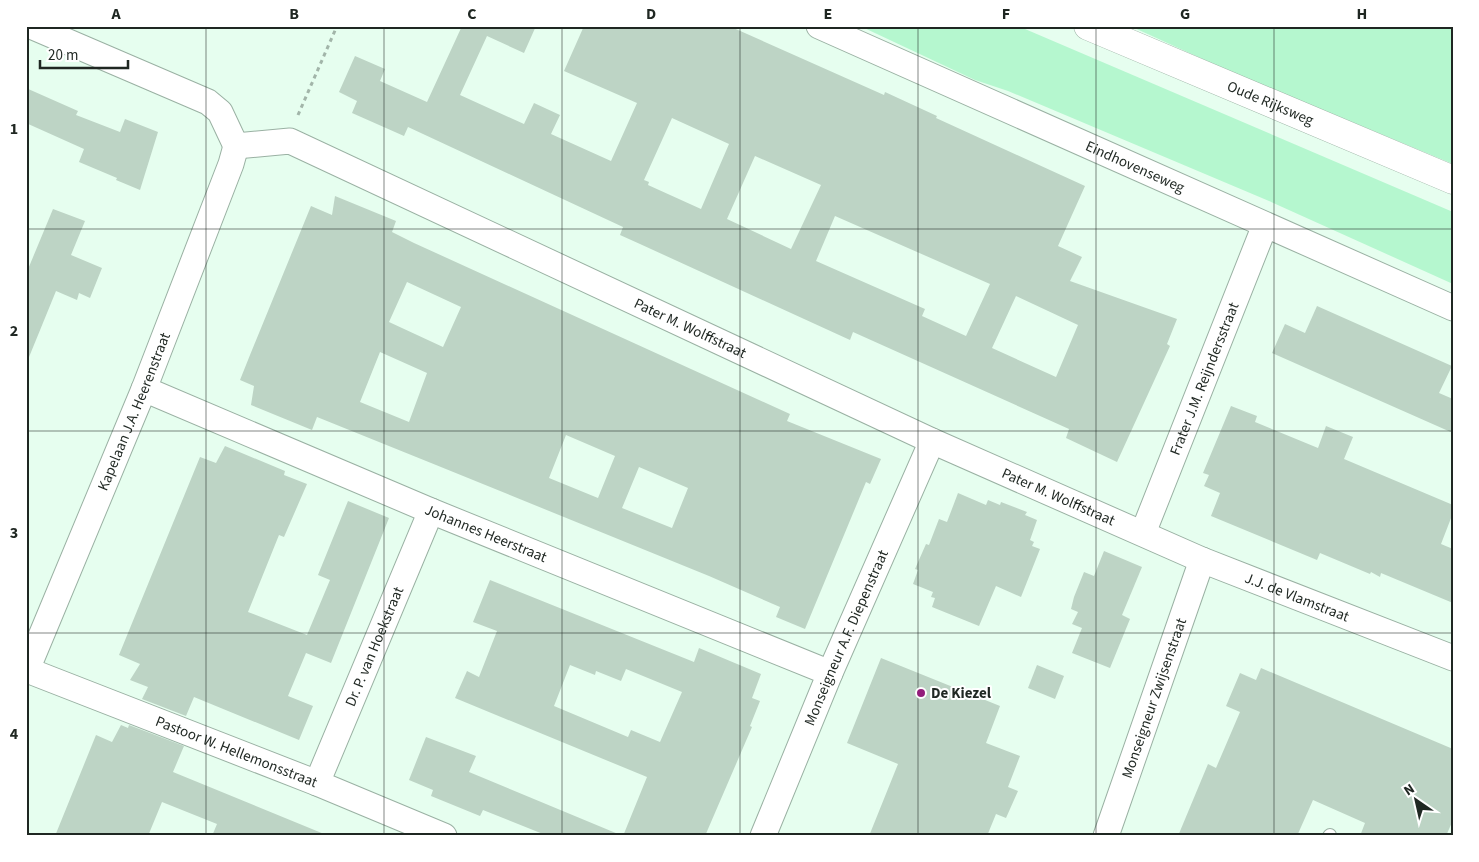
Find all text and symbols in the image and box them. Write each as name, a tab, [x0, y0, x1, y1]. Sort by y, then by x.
text: A	[110, 3, 121, 25]
text: B	[289, 3, 299, 25]
text: C	[467, 3, 477, 25]
text: D	[646, 3, 656, 25]
text: E	[824, 3, 832, 25]
text: F	[1002, 3, 1010, 25]
text: G	[1180, 3, 1190, 25]
text: H	[1357, 3, 1367, 25]
scale bar	[40, 38, 128, 70]
text: 20 m	[48, 45, 78, 66]
street label: Oude Rijksweg	[1224, 76, 1317, 131]
text: 1	[10, 118, 18, 140]
street label: Eindhovenseweg	[1082, 136, 1188, 198]
street label: Pater M. Wolffstraat	[630, 293, 750, 364]
street label: Frater J.M. Reijndersstraat	[1165, 299, 1244, 458]
text: 2	[10, 320, 18, 342]
street label: Kapelaan J.A. Heerenstraat	[93, 329, 176, 494]
street label: Pater M. Wolffstraat	[998, 463, 1118, 531]
street label: Johannes Heerstraat	[421, 499, 550, 568]
text: 3	[10, 522, 18, 544]
street label: Monseigneur A.F. Diepenstraat	[799, 547, 894, 729]
street label: J.J. de Vlamstraat	[1242, 568, 1352, 627]
street label: Dr. P. van Hoekstraat	[340, 584, 409, 710]
street label: Monseigneur Zwijsenstraat	[1117, 615, 1192, 781]
place label: De Kiezel	[931, 683, 992, 704]
marker: De Kiezel	[915, 687, 927, 699]
street label: Pastoor W. Hellemonsstraat	[152, 711, 321, 793]
text: 4	[10, 723, 19, 745]
north arrow	[1392, 774, 1442, 824]
text: N	[1400, 779, 1419, 801]

